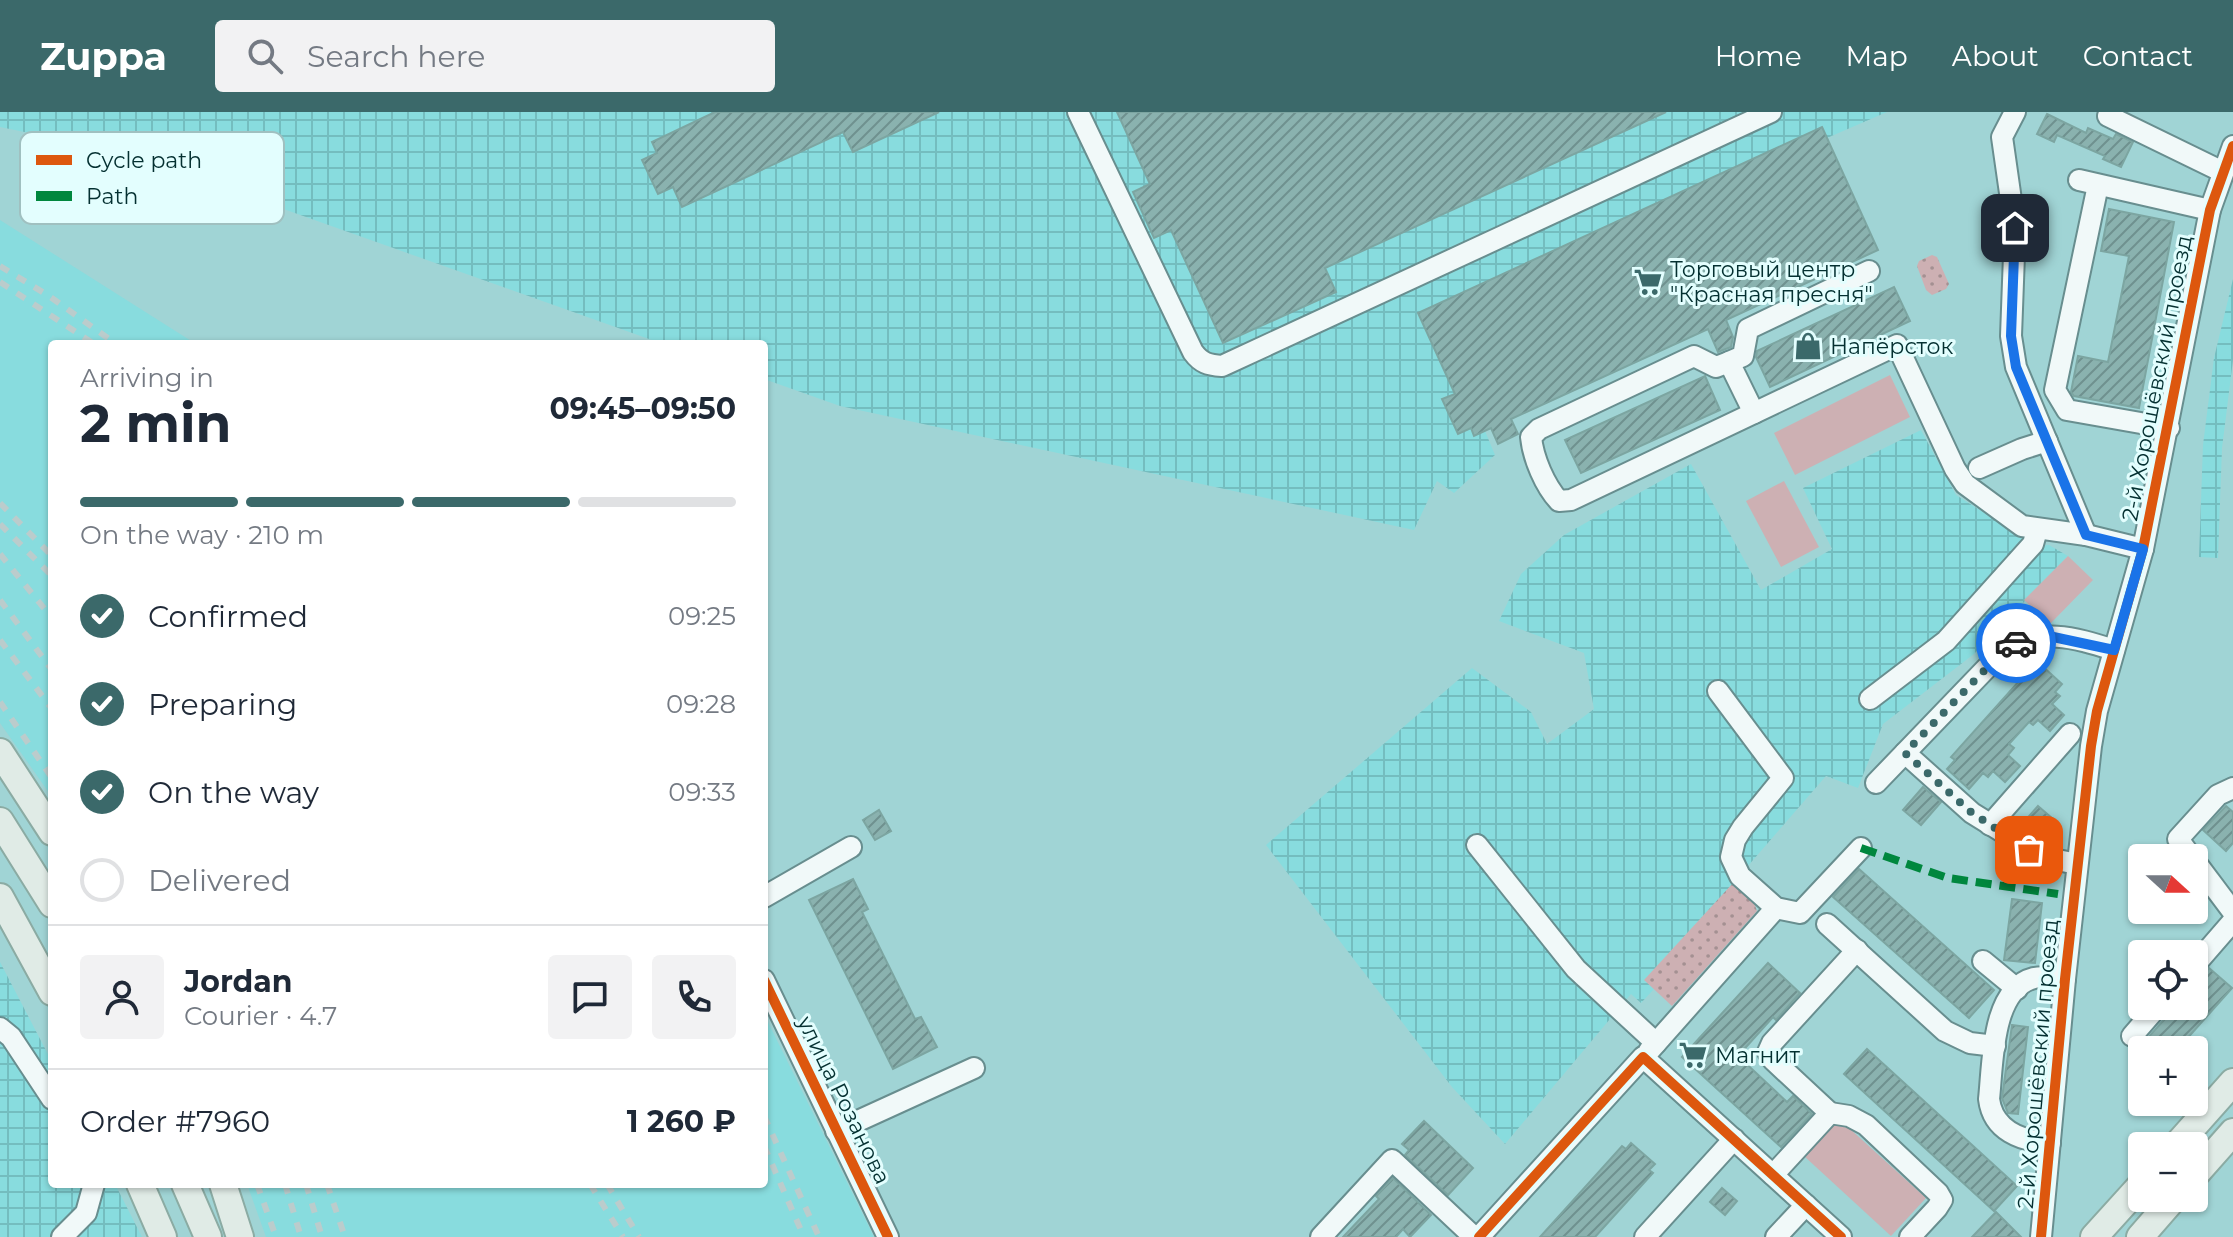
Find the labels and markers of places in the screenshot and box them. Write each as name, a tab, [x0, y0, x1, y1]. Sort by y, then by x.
pin	[1981, 194, 2049, 262]
place label: Торговый центр "Красная пресня"	[1670, 256, 1873, 308]
supermarket icon: Торговый центр "Красная пресня"	[1633, 267, 1663, 297]
shop icon: Напёрсток	[1793, 331, 1823, 361]
place label: Напёрсток	[1830, 333, 1953, 360]
pin	[1995, 816, 2063, 884]
supermarket icon: Магнит	[1678, 1040, 1708, 1070]
place label: Магнит	[1715, 1042, 1800, 1069]

